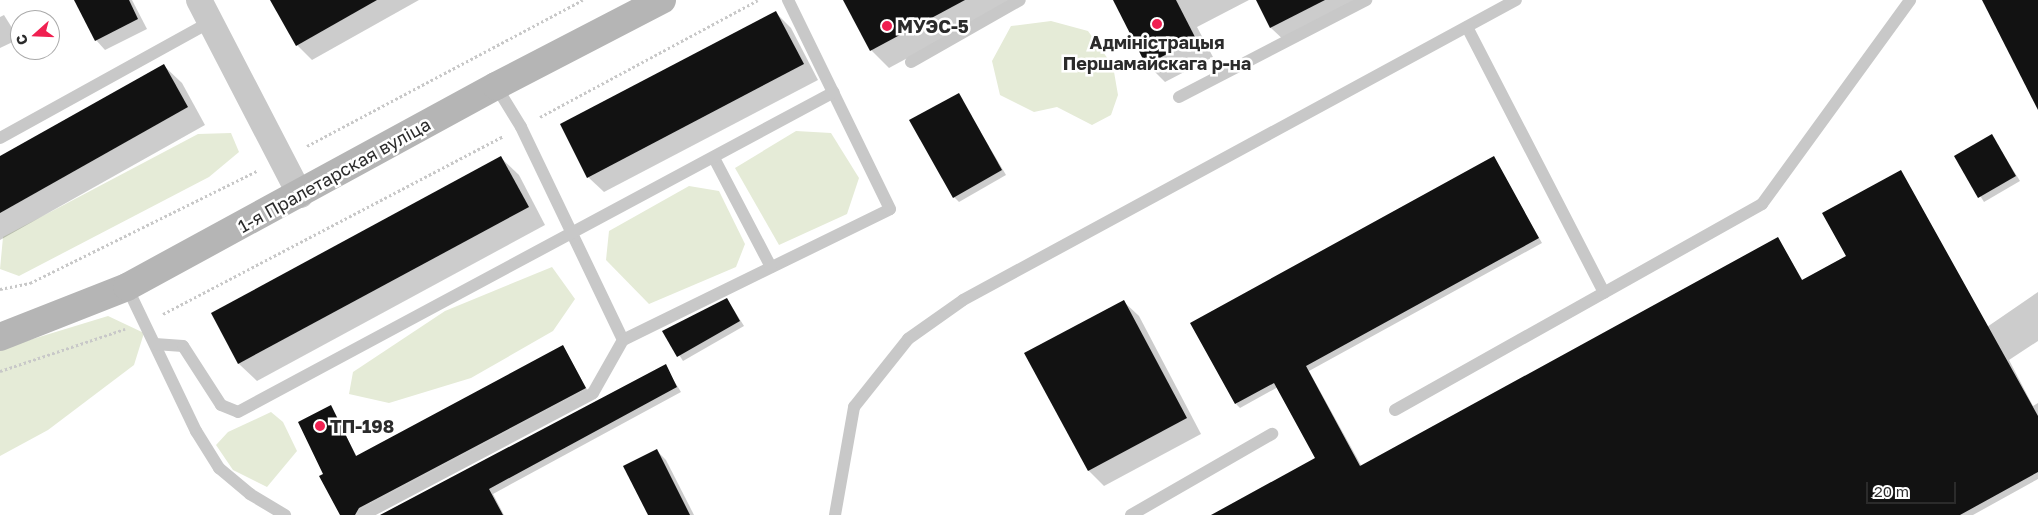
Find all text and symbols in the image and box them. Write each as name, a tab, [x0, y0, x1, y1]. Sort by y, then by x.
north arrow	[10, 10, 60, 60]
place label: МУЭС-5	[897, 15, 969, 37]
marker: Адміністрацыя Першамайскага р-на	[1151, 18, 1163, 30]
marker: МУЭС-5	[881, 20, 893, 32]
text: С	[12, 32, 31, 48]
place label: Адміністрацыя Першамайскага р-на	[1063, 32, 1251, 74]
street label: 1-я Пралетарская вуліца	[234, 113, 434, 237]
place label: ТП-198	[330, 415, 394, 437]
marker: ТП-198	[314, 420, 326, 432]
scale bar	[1868, 472, 1958, 504]
text: 20 m	[1874, 482, 1909, 500]

